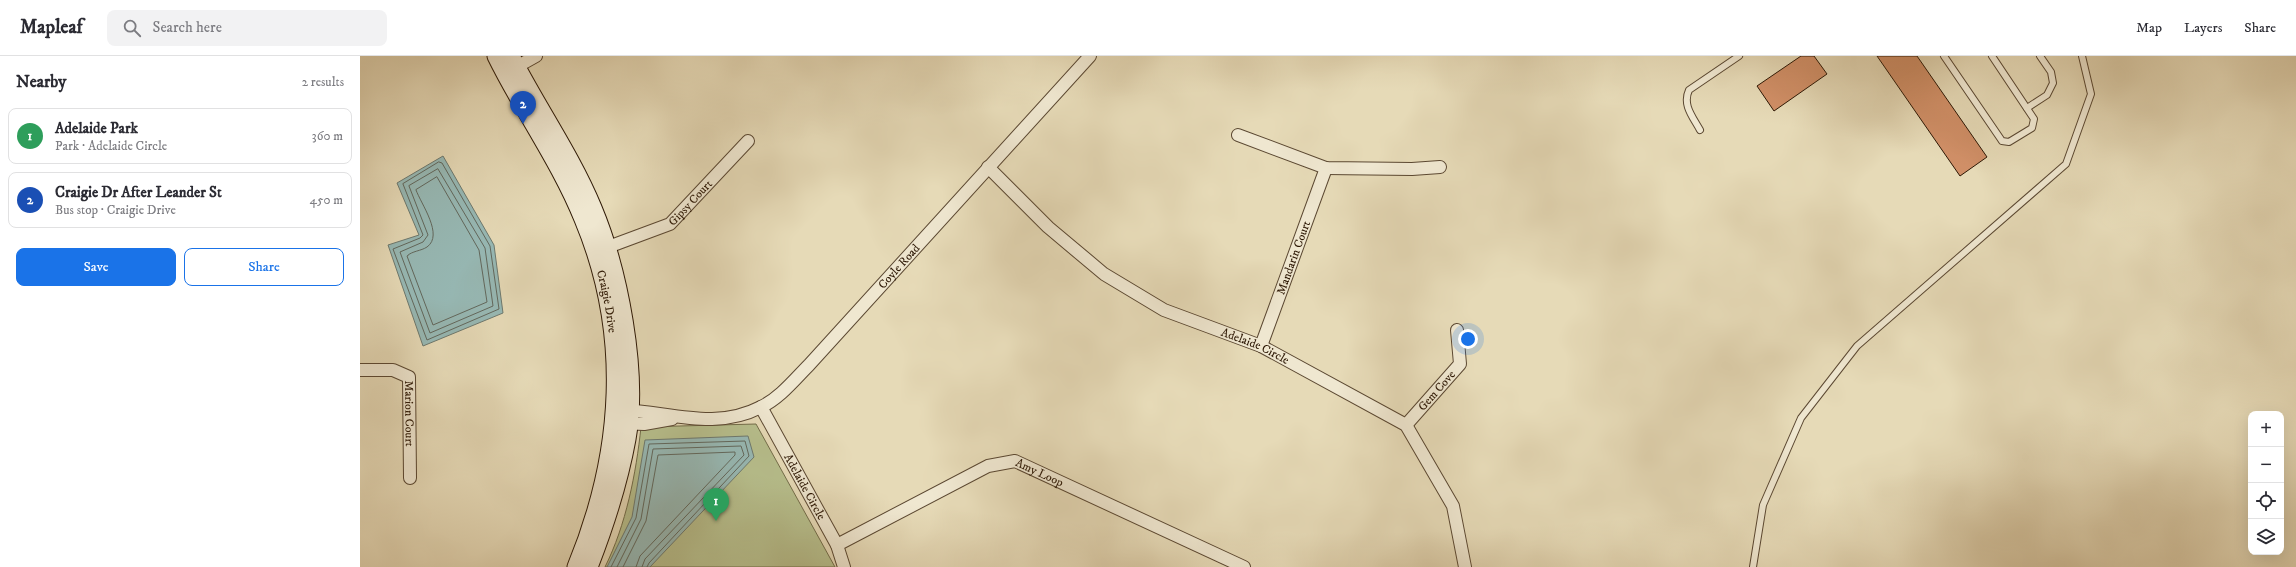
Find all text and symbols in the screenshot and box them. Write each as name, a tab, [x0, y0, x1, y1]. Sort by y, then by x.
search box	[107, 10, 387, 46]
text: Mapleaf	[20, 16, 83, 39]
icon: search	[121, 17, 143, 39]
text: Search here	[153, 18, 222, 37]
text: Map	[2136, 19, 2162, 37]
text: Layers	[2184, 19, 2222, 37]
text: Share	[2244, 19, 2276, 37]
text: Nearby	[16, 71, 66, 93]
text: 2 results	[302, 74, 344, 90]
pin: 2	[510, 91, 536, 124]
text: Adelaide Park	[55, 119, 138, 138]
text: 1	[28, 128, 32, 144]
text: 360 m	[312, 128, 343, 144]
text: Park · Adelaide Circle	[55, 138, 167, 154]
street label: Gipsy Court	[665, 177, 716, 229]
text: Craigie Dr After Leander St	[55, 183, 222, 202]
text: 2	[27, 192, 33, 208]
text: 450 m	[310, 192, 343, 208]
text: Bus stop · Craigie Drive	[55, 202, 176, 218]
street label: Mandarin Court	[1273, 219, 1314, 297]
street label: Coyle Road	[875, 241, 923, 292]
button: Save	[16, 248, 176, 286]
button: Share	[184, 248, 344, 286]
street label: Craigie Drive	[593, 268, 620, 334]
street label: Adelaide Circle	[1219, 325, 1292, 368]
your location	[1458, 329, 1478, 349]
street label: Gem Cove	[1415, 368, 1459, 414]
street label: Marion Court	[401, 380, 417, 447]
map controls	[2248, 411, 2284, 555]
button: +	[2248, 411, 2284, 447]
button: −	[2248, 447, 2284, 483]
street label: Adelaide Circle	[780, 451, 829, 523]
street label: Amy Loop	[1013, 455, 1066, 490]
button: locate	[2248, 483, 2284, 519]
pin: 1	[703, 488, 729, 521]
button: layers	[2248, 519, 2284, 555]

